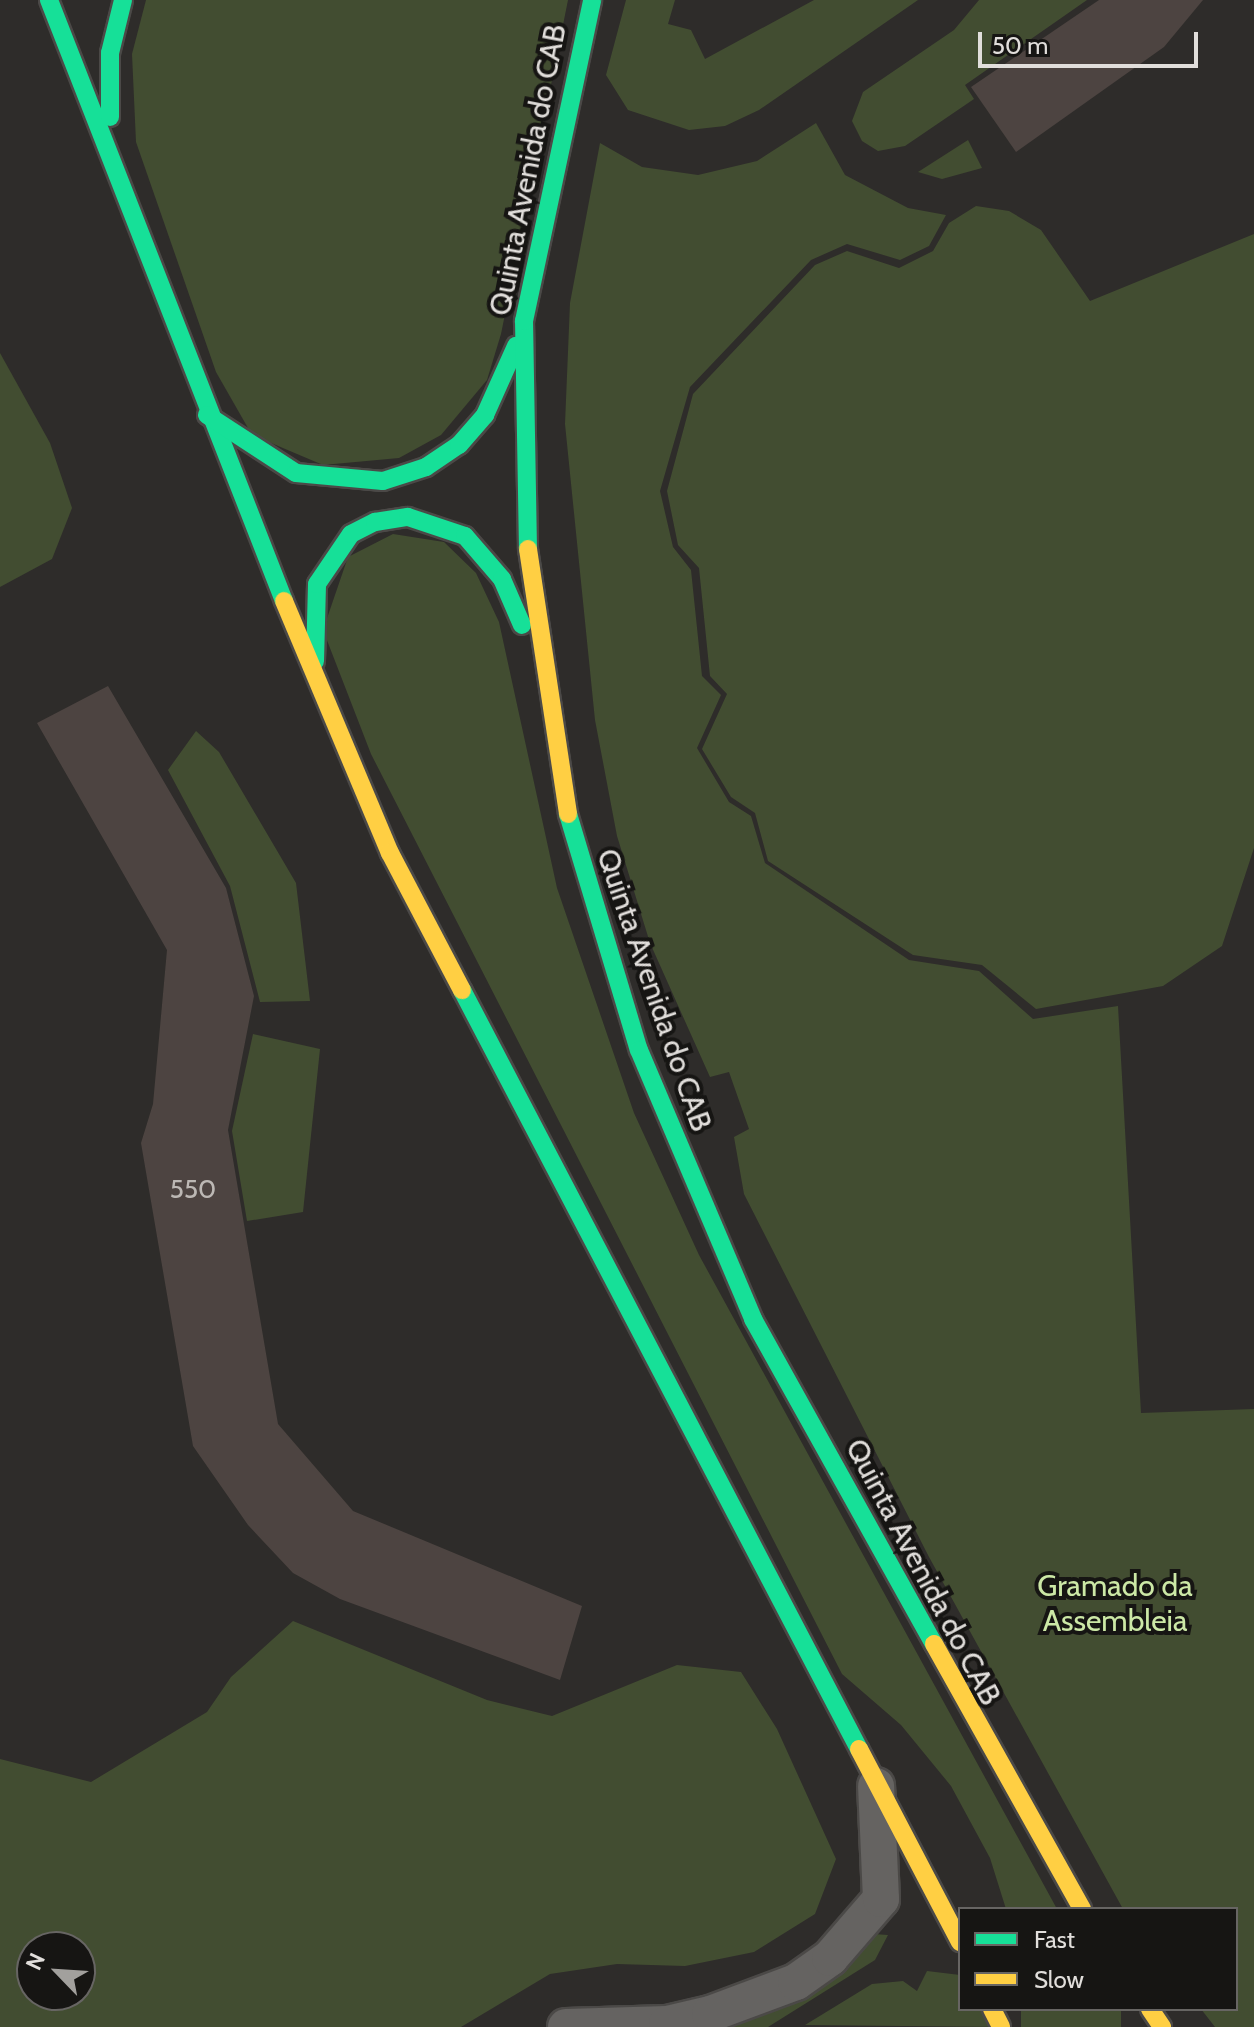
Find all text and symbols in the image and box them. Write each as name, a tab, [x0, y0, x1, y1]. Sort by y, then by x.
scale bar	[982, 16, 1202, 66]
street label: Quinta Avenida do CAB	[482, 21, 574, 319]
text: 50 m	[992, 31, 1048, 60]
street label: Quinta Avenida do CAB	[589, 844, 719, 1136]
house number: 550	[170, 1174, 216, 1206]
street label: Quinta Avenida do CAB	[838, 1433, 1008, 1711]
park label: Gramado da Assembleia	[1037, 1568, 1193, 1638]
legend	[958, 1907, 1238, 2011]
text: Fast	[1034, 1925, 1075, 1954]
north arrow	[16, 1931, 96, 2011]
text: N	[20, 1949, 51, 1974]
text: Slow	[1034, 1965, 1084, 1994]

